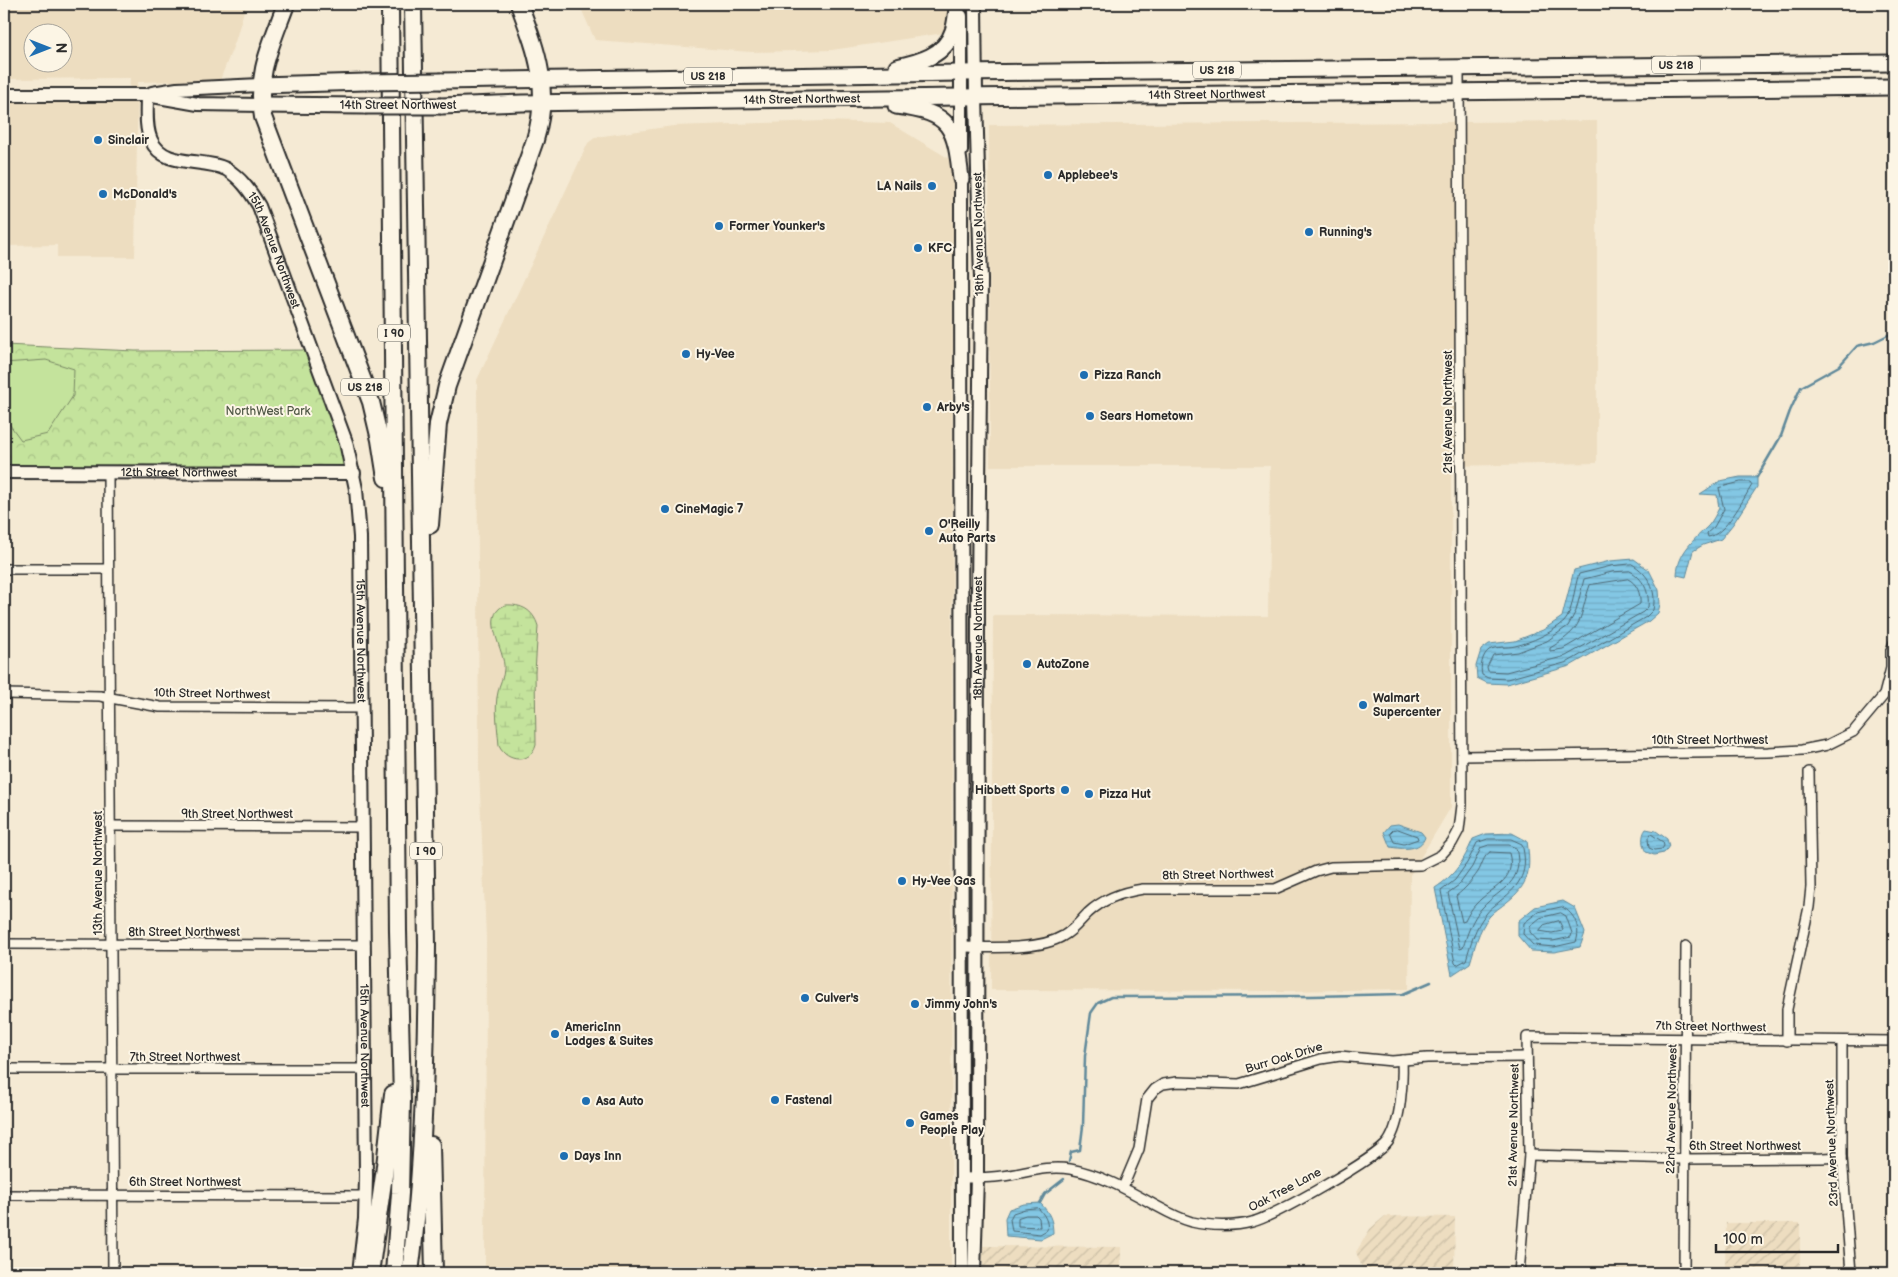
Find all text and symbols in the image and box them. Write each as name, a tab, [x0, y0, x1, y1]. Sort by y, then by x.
north arrow	[22, 22, 72, 72]
text: N	[52, 43, 69, 53]
road number: US 218	[1652, 56, 1700, 74]
road number: US 218	[1193, 62, 1241, 78]
road number: US 218	[684, 68, 732, 84]
street label: 14th Street Northwest	[1148, 86, 1266, 102]
street label: 14th Street Northwest	[743, 91, 861, 107]
street label: 14th Street Northwest	[340, 98, 457, 113]
place label: Sinclair	[108, 133, 149, 148]
marker: Sinclair	[92, 134, 104, 146]
place label: Applebee's	[1057, 168, 1118, 183]
marker: Applebee's	[1042, 169, 1054, 181]
street label: 18th Avenue Northwest	[970, 172, 988, 296]
place label: LA Nails	[877, 179, 922, 194]
marker: LA Nails	[926, 180, 938, 192]
place label: McDonald's	[113, 187, 177, 202]
marker: McDonald's	[97, 188, 109, 200]
street label: 15th Avenue Northwest	[244, 189, 304, 311]
place label: Former Younker's	[729, 219, 825, 234]
marker: Former Younker's	[713, 220, 725, 232]
place label: Running's	[1319, 225, 1372, 240]
marker: Running's	[1303, 226, 1315, 238]
place label: KFC	[928, 241, 952, 256]
marker: KFC	[912, 242, 924, 254]
road number: I 90	[378, 324, 410, 342]
place label: Hy-Vee	[696, 347, 735, 362]
marker: Hy-Vee	[680, 348, 692, 360]
street label: 21st Avenue Northwest	[1441, 350, 1456, 474]
place label: Pizza Ranch	[1094, 368, 1161, 383]
marker: Pizza Ranch	[1078, 369, 1090, 381]
road number: US 218	[341, 378, 389, 396]
place label: Arby's	[936, 400, 970, 415]
marker: Arby's	[921, 401, 933, 413]
park label: NorthWest Park	[226, 404, 311, 419]
place label: Sears Hometown	[1100, 409, 1193, 424]
marker: Sears Hometown	[1084, 410, 1096, 422]
street label: 12th Street Northwest	[121, 465, 238, 480]
place label: CineMagic 7	[675, 502, 744, 517]
marker: CineMagic 7	[659, 503, 671, 515]
place label: O'Reilly Auto Parts	[938, 517, 996, 546]
marker: O'Reilly Auto Parts	[923, 525, 935, 537]
street label: 18th Avenue Northwest	[970, 576, 986, 700]
street label: 15th Avenue Northwest	[353, 579, 369, 703]
place label: AutoZone	[1036, 657, 1089, 672]
marker: AutoZone	[1021, 658, 1033, 670]
street label: 10th Street Northwest	[154, 685, 271, 703]
place label: Walmart Supercenter	[1373, 691, 1441, 720]
marker: Walmart Supercenter	[1357, 699, 1369, 711]
street label: 10th Street Northwest	[1652, 733, 1769, 748]
place label: Hibbett Sports	[975, 783, 1055, 798]
marker: Hibbett Sports	[1059, 784, 1071, 796]
place label: Pizza Hut	[1099, 787, 1151, 802]
marker: Pizza Hut	[1083, 788, 1095, 800]
street label: 9th Street Northwest	[181, 807, 293, 822]
street label: 13th Avenue Northwest	[91, 811, 106, 935]
road number: I 90	[410, 842, 442, 859]
street label: 8th Street Northwest	[1162, 867, 1274, 883]
place label: Hy-Vee Gas	[912, 874, 976, 889]
marker: Hy-Vee Gas	[896, 875, 908, 887]
street label: 8th Street Northwest	[128, 925, 240, 940]
street label: 15th Avenue Northwest	[357, 984, 373, 1108]
place label: Culver's	[815, 991, 859, 1006]
marker: Culver's	[799, 992, 811, 1004]
place label: Jimmy John's	[925, 997, 997, 1012]
marker: Jimmy John's	[909, 998, 921, 1010]
street label: 7th Street Northwest	[1656, 1019, 1767, 1035]
place label: AmericInn Lodges & Suites	[564, 1020, 653, 1049]
marker: AmericInn Lodges & Suites	[549, 1028, 561, 1040]
street label: Burr Oak Drive	[1244, 1039, 1324, 1077]
street label: 22nd Avenue Northwest	[1663, 1044, 1681, 1174]
street label: 7th Street Northwest	[130, 1050, 241, 1065]
street label: 21st Avenue Northwest	[1505, 1063, 1523, 1187]
street label: 23rd Avenue Northwest	[1822, 1079, 1842, 1207]
place label: Fastenal	[785, 1093, 832, 1108]
place label: Asa Auto	[595, 1094, 644, 1109]
marker: Fastenal	[769, 1094, 781, 1106]
marker: Asa Auto	[580, 1095, 592, 1107]
place label: Games People Play	[920, 1109, 984, 1138]
marker: Games People Play	[904, 1117, 916, 1129]
street label: 6th Street Northwest	[1689, 1139, 1801, 1154]
place label: Days Inn	[574, 1149, 622, 1164]
marker: Days Inn	[558, 1150, 570, 1162]
street label: Oak Tree Lane	[1246, 1165, 1324, 1215]
street label: 6th Street Northwest	[129, 1175, 241, 1190]
scale bar	[1716, 1222, 1838, 1254]
text: 100 m	[1723, 1230, 1763, 1249]

